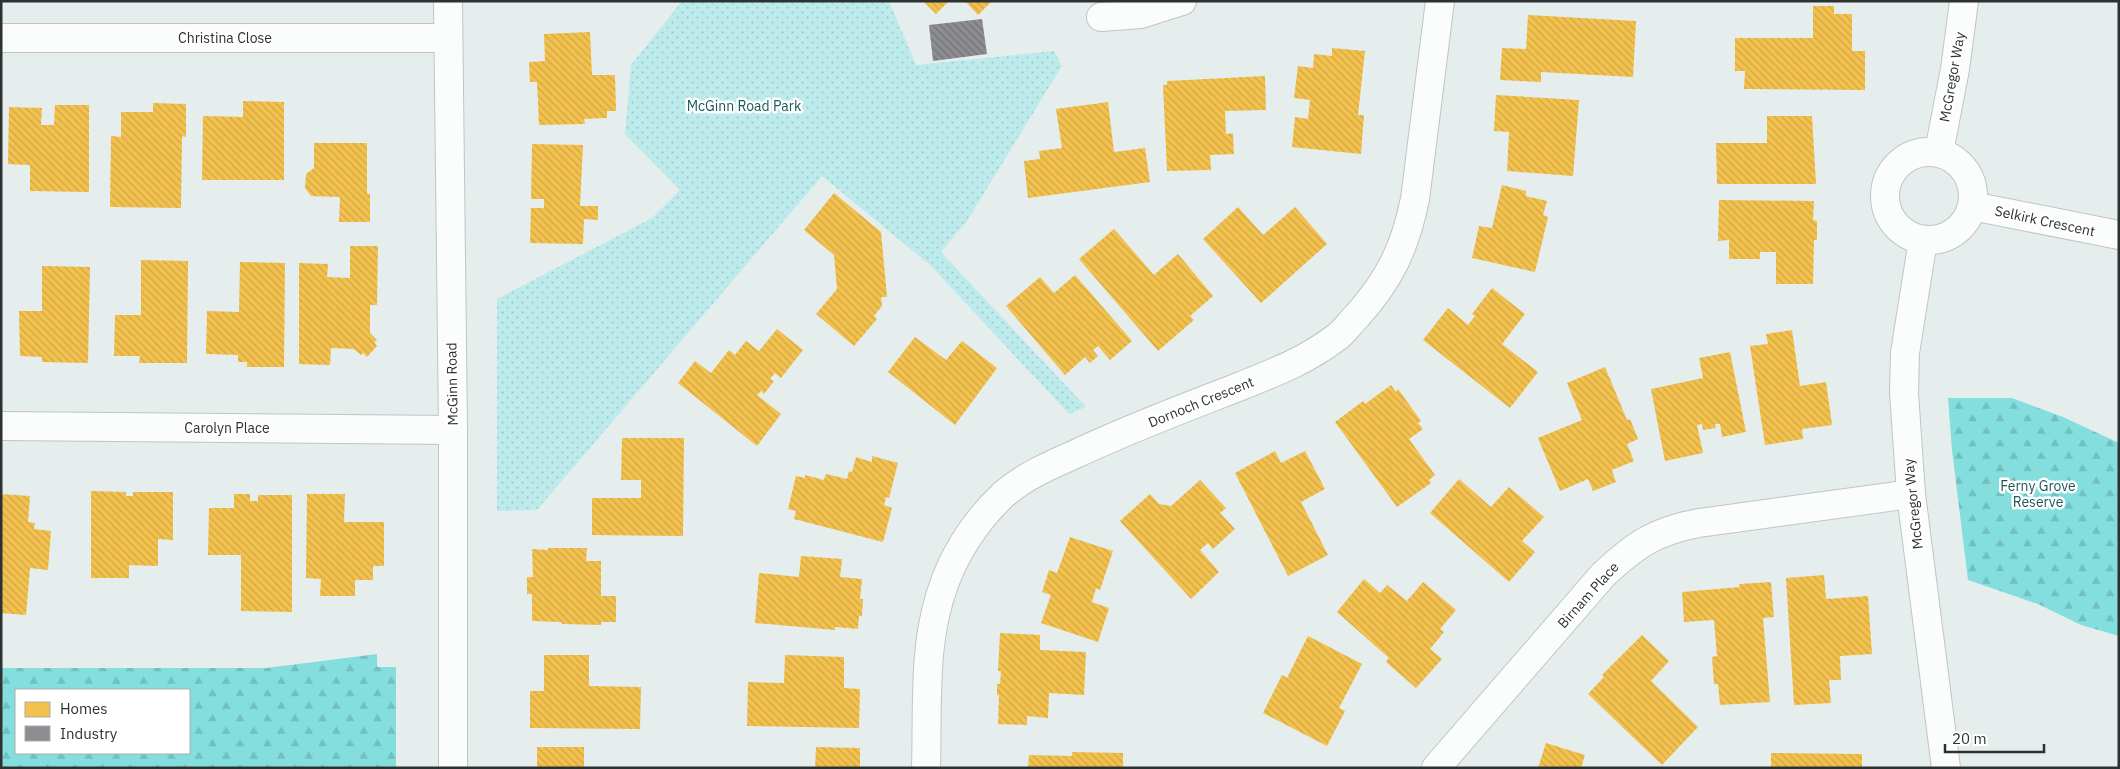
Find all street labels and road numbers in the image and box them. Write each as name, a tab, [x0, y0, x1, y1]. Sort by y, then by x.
street label: Christina Close	[178, 29, 272, 47]
street label: McGregor Way	[1935, 31, 1969, 123]
street label: Selkirk Crescent	[1993, 202, 2097, 240]
street label: McGinn Road	[442, 342, 462, 426]
street label: Dornoch Crescent	[1146, 373, 1256, 431]
street label: Carolyn Place	[184, 419, 270, 437]
street label: McGregor Way	[1899, 458, 1927, 550]
street label: Birnam Place	[1553, 558, 1623, 632]

